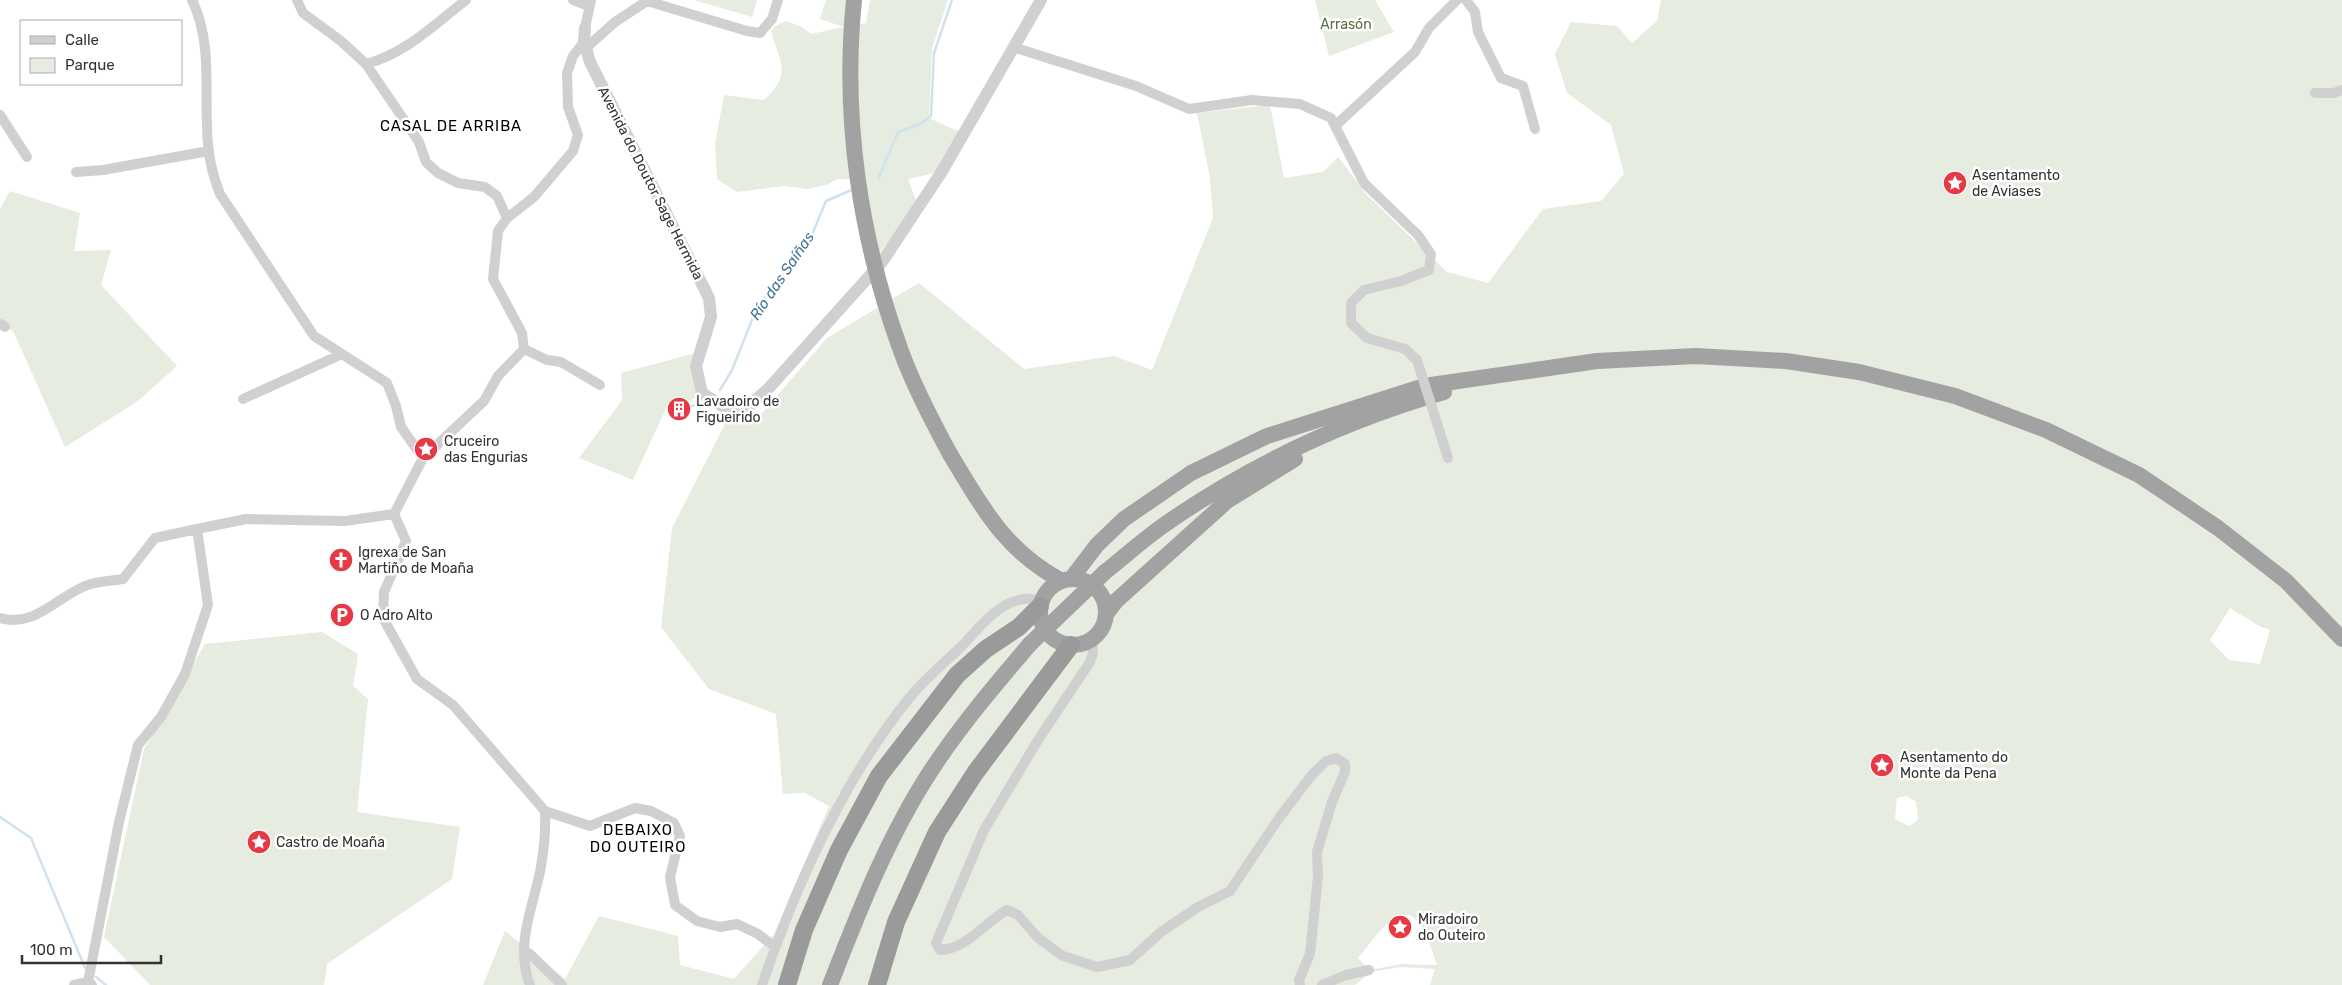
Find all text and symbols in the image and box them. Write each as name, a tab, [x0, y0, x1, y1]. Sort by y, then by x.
park label: Arrasón	[1320, 16, 1372, 33]
legend	[20, 20, 182, 85]
text: Calle	[65, 31, 99, 49]
text: Parque	[65, 56, 115, 74]
street label: Avenida do Doutor Sage Hermida	[594, 84, 707, 283]
district label: CASAL DE ARRIBA	[380, 117, 522, 135]
place label: Asentamento de Aviases	[1972, 167, 2060, 200]
place icon: Asentamento de Aviases	[1942, 170, 1968, 196]
water label: Río das Saíñas	[746, 228, 818, 323]
place label: Lavadoiro de Figueirido	[696, 393, 779, 426]
building icon: Lavadoiro de Figueirido	[666, 396, 692, 422]
place label: Cruceiro das Engurias	[444, 433, 528, 466]
place icon: Cruceiro das Engurias	[413, 436, 439, 462]
place label: Igrexa de San Martiño de Moaña	[358, 544, 474, 577]
church icon: Igrexa de San Martiño de Moaña	[328, 547, 354, 573]
parking icon: O Adro Alto	[329, 602, 355, 628]
place label: O Adro Alto	[360, 607, 433, 624]
place label: Asentamento do Monte da Pena	[1900, 749, 2008, 782]
place icon: Asentamento do Monte da Pena	[1869, 752, 1895, 778]
district label: DEBAIXO DO OUTEIRO	[590, 821, 686, 856]
place icon: Castro de Moaña	[246, 829, 272, 855]
place label: Castro de Moaña	[276, 834, 385, 851]
place label: Miradoiro do Outeiro	[1418, 911, 1486, 944]
place icon: Miradoiro do Outeiro	[1387, 914, 1413, 940]
scale bar	[22, 932, 161, 964]
text: 100 m	[30, 941, 72, 959]

